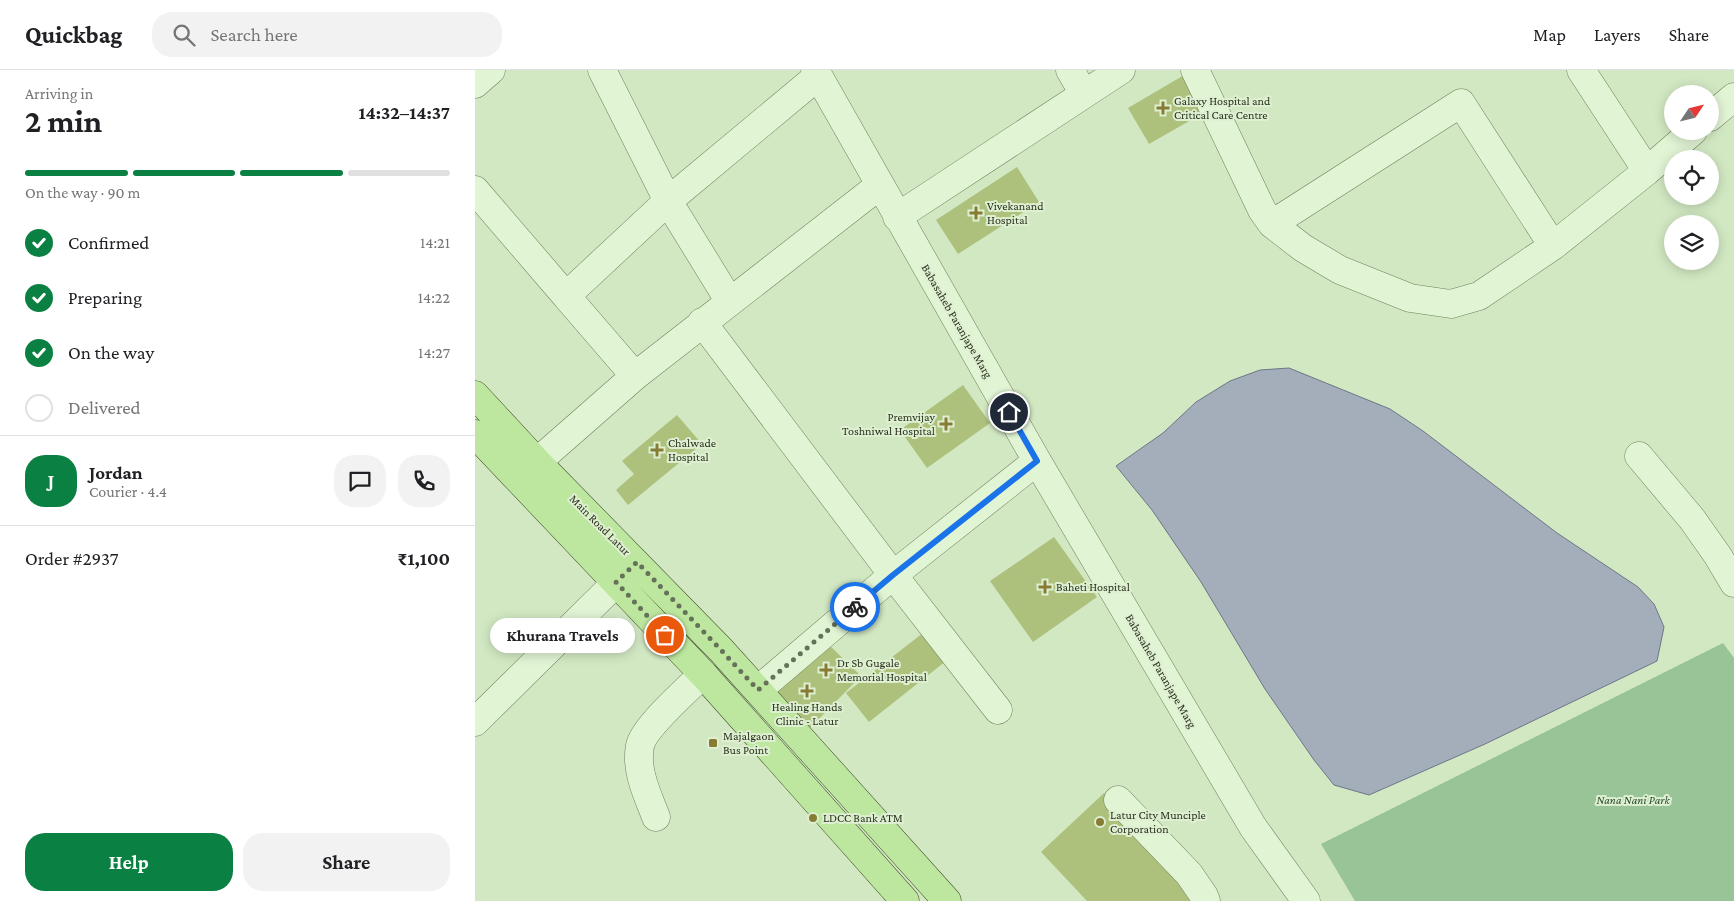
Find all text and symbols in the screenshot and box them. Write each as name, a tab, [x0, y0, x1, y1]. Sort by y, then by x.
search box	[152, 12, 502, 57]
text: Quickbag	[25, 21, 122, 48]
icon: search	[170, 21, 198, 49]
text: Search here	[210, 24, 298, 45]
text: Map	[1533, 25, 1566, 45]
text: Layers	[1594, 25, 1641, 45]
text: Share	[1669, 25, 1709, 45]
text: Arriving in	[25, 85, 93, 102]
north arrow	[1664, 85, 1719, 140]
map controls	[1664, 85, 1719, 270]
place label: Galaxy Hospital and Critical Care Centre	[1174, 94, 1271, 122]
marker: Galaxy Hospital and Critical Care Centre	[1156, 101, 1170, 115]
text: 14:32–14:37	[358, 102, 450, 123]
text: 2 min	[25, 103, 102, 139]
button: locate	[1664, 150, 1719, 205]
text: On the way · 90 m	[25, 184, 140, 201]
place label: Vivekanand Hospital	[987, 199, 1044, 227]
marker: Vivekanand Hospital	[969, 206, 983, 220]
button: layers	[1664, 215, 1719, 270]
icon: check	[25, 229, 53, 257]
text: Confirmed	[68, 232, 149, 253]
text: 14:21	[420, 234, 450, 251]
street label: Babasaheb Paranjape Marg	[919, 261, 995, 381]
icon: check	[25, 284, 53, 312]
text: Preparing	[68, 287, 142, 308]
text: 14:22	[418, 289, 450, 306]
icon: check	[25, 339, 53, 367]
text: On the way	[68, 342, 154, 363]
text: 14:27	[418, 344, 450, 361]
pin	[988, 391, 1030, 433]
text: Delivered	[68, 397, 141, 418]
icon: home	[995, 398, 1023, 426]
place label: Premvijay Toshniwal Hospital	[842, 410, 935, 438]
marker: Premvijay Toshniwal Hospital	[939, 417, 953, 431]
place label: Chalwade Hospital	[668, 436, 716, 464]
marker: Chalwade Hospital	[650, 443, 664, 457]
button: chat	[334, 455, 386, 507]
button: phone	[398, 455, 450, 507]
text: Jordan	[89, 462, 143, 483]
text: J	[48, 470, 54, 491]
text: Courier · 4.4	[89, 483, 167, 500]
street label: Main Road Latur	[567, 492, 634, 559]
text: Order #2937	[25, 548, 119, 569]
text: ₹1,100	[397, 548, 450, 569]
marker: Baheti Hospital	[1038, 580, 1052, 594]
place label: Baheti Hospital	[1056, 580, 1130, 594]
courier	[830, 582, 880, 632]
icon: bike	[841, 593, 869, 621]
street label: Babasaheb Paranjape Marg	[1123, 611, 1199, 731]
pin	[644, 614, 686, 656]
callout: Khurana Travels	[490, 618, 635, 652]
icon: bag	[651, 621, 679, 649]
text: Khurana Travels	[507, 627, 618, 644]
place label: Dr Sb Gugale Memorial Hospital	[837, 656, 927, 684]
marker: Dr Sb Gugale Memorial Hospital	[819, 663, 833, 677]
marker: Healing Hands Clinic - Latur	[800, 684, 814, 698]
place label: Healing Hands Clinic - Latur	[772, 700, 842, 728]
place label: Majalgaon Bus Point	[723, 729, 774, 757]
marker: Majalgaon Bus Point	[707, 737, 719, 749]
park label: Nana Nani Park	[1596, 793, 1670, 807]
place label: Latur City Munciple Corporation	[1110, 808, 1206, 836]
place label: LDCC Bank ATM	[823, 811, 903, 825]
marker: LDCC Bank ATM	[807, 812, 819, 824]
marker: Latur City Munciple Corporation	[1094, 816, 1106, 828]
button: Help	[25, 833, 233, 891]
button: Share	[243, 833, 450, 891]

